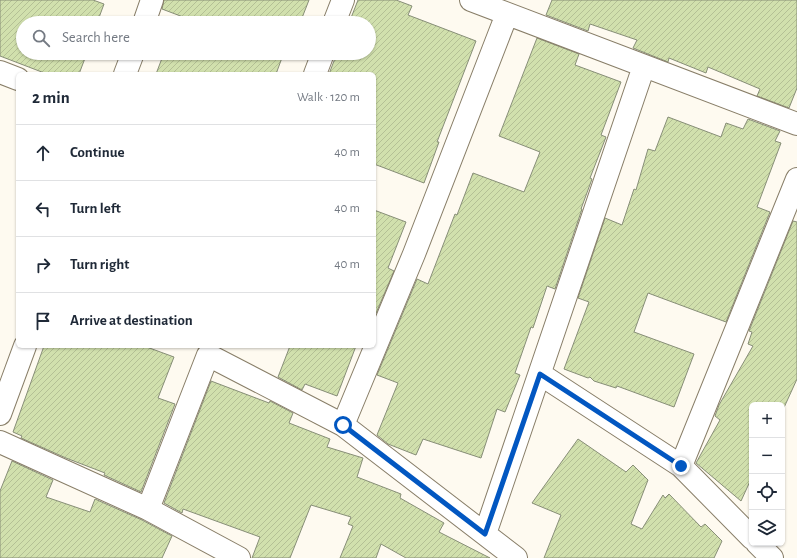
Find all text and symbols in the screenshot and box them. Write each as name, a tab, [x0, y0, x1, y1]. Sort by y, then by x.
search box	[16, 16, 376, 60]
icon: search	[30, 27, 52, 49]
text: Search here	[62, 30, 130, 45]
text: 2 min	[32, 89, 70, 106]
text: Walk · 120 m	[297, 91, 360, 104]
icon: ahead	[32, 142, 54, 164]
text: Continue	[70, 145, 125, 160]
text: 40 m	[334, 146, 360, 159]
icon: left	[32, 198, 54, 220]
text: Turn left	[70, 201, 121, 216]
text: 40 m	[334, 202, 360, 215]
icon: right	[32, 254, 54, 276]
text: Turn right	[70, 257, 129, 272]
text: 40 m	[334, 258, 360, 271]
icon: arrive	[32, 310, 54, 332]
text: Arrive at destination	[70, 313, 193, 328]
map controls	[749, 402, 785, 546]
button: +	[749, 402, 785, 438]
route start	[334, 416, 352, 434]
button: −	[749, 438, 785, 474]
route end	[672, 457, 690, 475]
button: locate	[749, 474, 785, 510]
button: layers	[749, 510, 785, 546]

